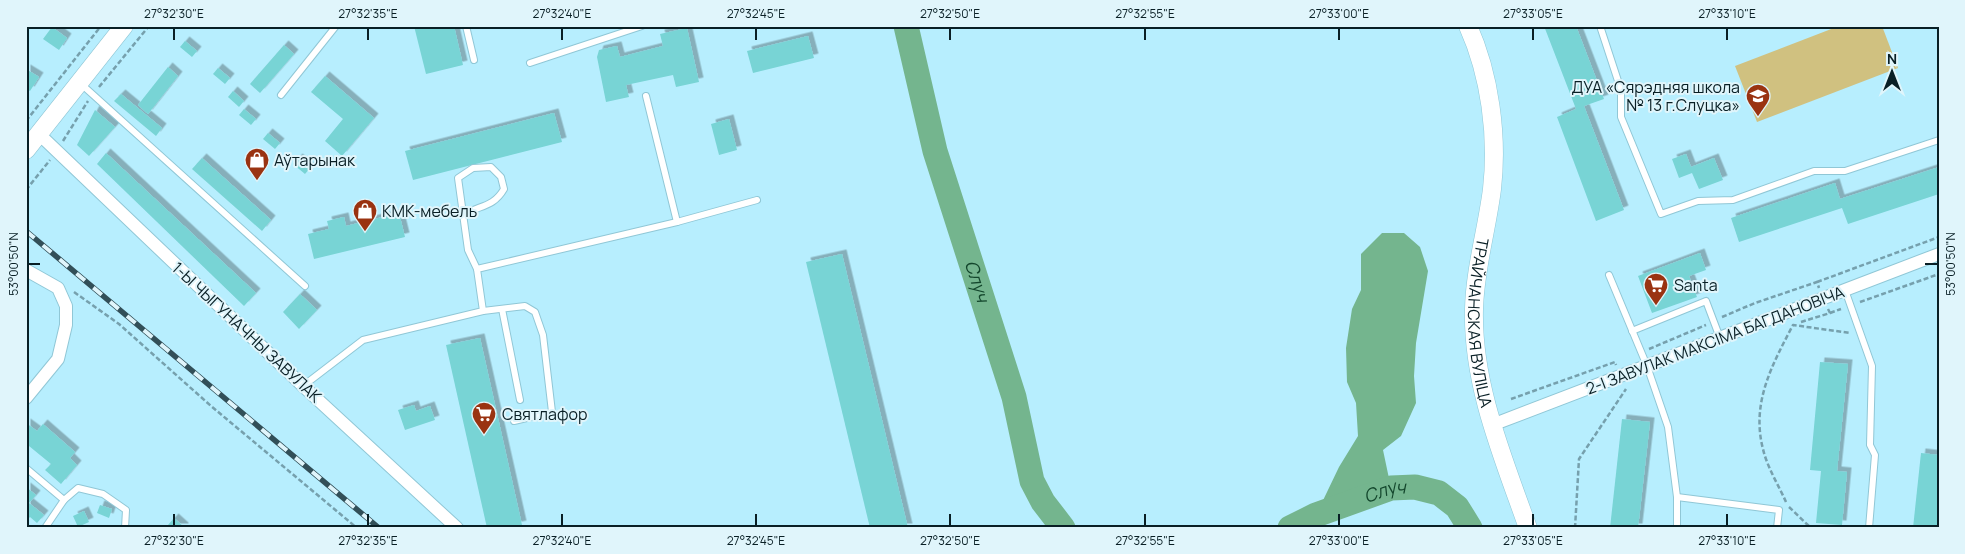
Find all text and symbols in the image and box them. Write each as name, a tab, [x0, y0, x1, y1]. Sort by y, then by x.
text: 27°32'30"E	[144, 5, 204, 22]
text: 27°32'35"E	[338, 5, 398, 22]
text: 27°32'40"E	[533, 5, 592, 22]
text: 27°32'45"E	[727, 5, 785, 22]
text: 27°32'50"E	[920, 5, 980, 22]
text: 27°32'55"E	[1115, 5, 1175, 22]
text: 27°33'00"E	[1309, 5, 1369, 22]
text: 27°33'05"E	[1503, 5, 1563, 22]
text: 27°33'10"E	[1698, 5, 1756, 22]
north arrow	[1868, 48, 1918, 98]
text: N	[1887, 49, 1897, 68]
place label: ДУА «Сярэдняя школа № 13 г.Слуцка»	[1571, 76, 1740, 116]
school or university icon: ДУА «Сярэдняя школа № 13 г.Слуцка»	[1745, 83, 1771, 117]
shop icon: Аўтарынак	[244, 147, 270, 181]
place label: Аўтарынак	[274, 149, 356, 171]
shop icon: КМК-мебель	[352, 198, 378, 232]
place label: КМК-мебель	[382, 200, 477, 222]
text: 53°00'50"N	[5, 232, 22, 296]
text: 53°00'50"N	[1942, 232, 1959, 296]
street label: ТРАЙЧАНСКАЯ ВУЛІЦА	[1463, 236, 1498, 410]
street label: 1-Ы ЧЫГУНАЧНЫ ЗАВУЛАК	[167, 257, 327, 408]
water label: Случ	[960, 257, 996, 306]
supermarket icon: Santa	[1643, 272, 1669, 306]
place label: Santa	[1674, 274, 1718, 296]
street label: 2-І ЗАВУЛАК МАКСІМА БАГДАНОВІЧА	[1583, 280, 1847, 400]
supermarket icon: Святлафор	[471, 401, 497, 435]
place label: Святлафор	[502, 403, 587, 425]
water label: Случ	[1360, 473, 1407, 508]
text: 27°32'30"E	[144, 532, 204, 549]
text: 27°32'35"E	[338, 532, 398, 549]
text: 27°32'40"E	[533, 532, 592, 549]
text: 27°32'45"E	[727, 532, 785, 549]
text: 27°32'50"E	[920, 532, 980, 549]
text: 27°32'55"E	[1115, 532, 1175, 549]
text: 27°33'00"E	[1309, 532, 1369, 549]
text: 27°33'05"E	[1503, 532, 1563, 549]
text: 27°33'10"E	[1698, 532, 1756, 549]

